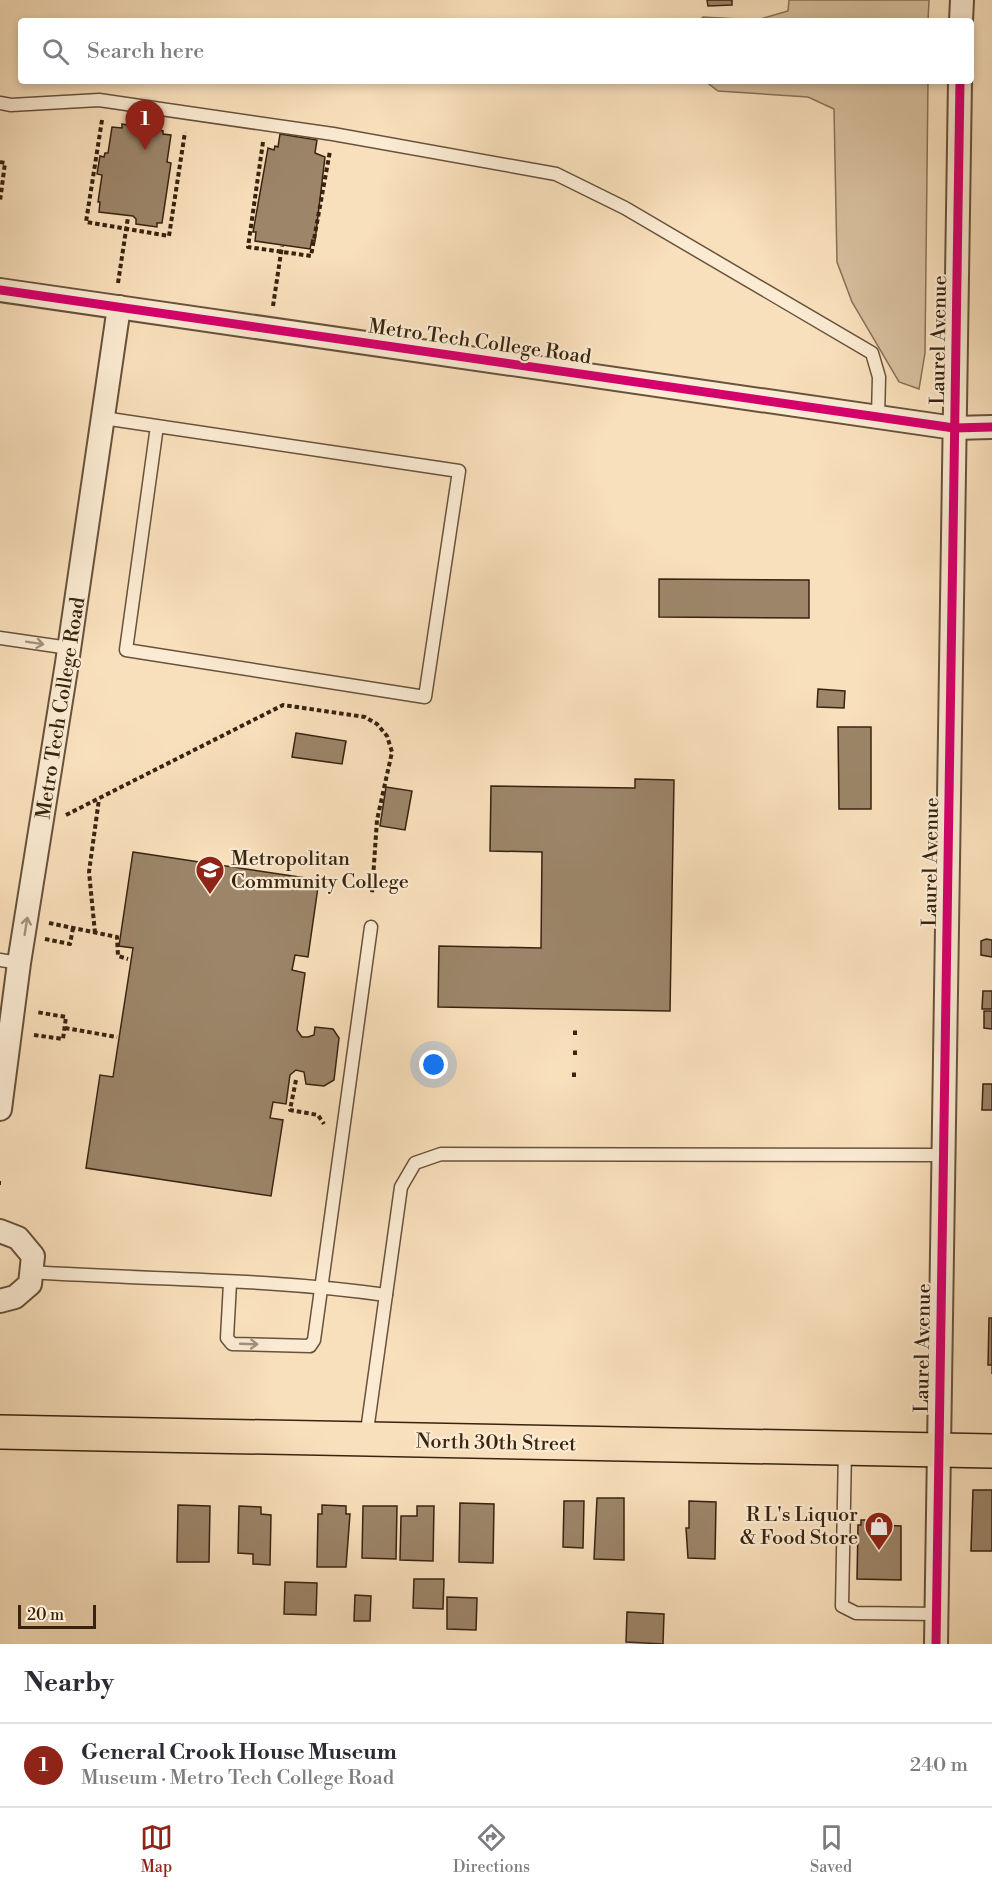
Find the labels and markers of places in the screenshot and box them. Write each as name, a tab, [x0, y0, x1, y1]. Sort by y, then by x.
pin: 1	[126, 100, 164, 150]
place label: Metropolitan Community College	[231, 847, 409, 895]
school or university icon: Metropolitan Community College	[194, 854, 226, 896]
place label: R L's Liquor & Food Store	[740, 1503, 858, 1551]
shop icon: R L's Liquor & Food Store	[863, 1510, 895, 1552]

